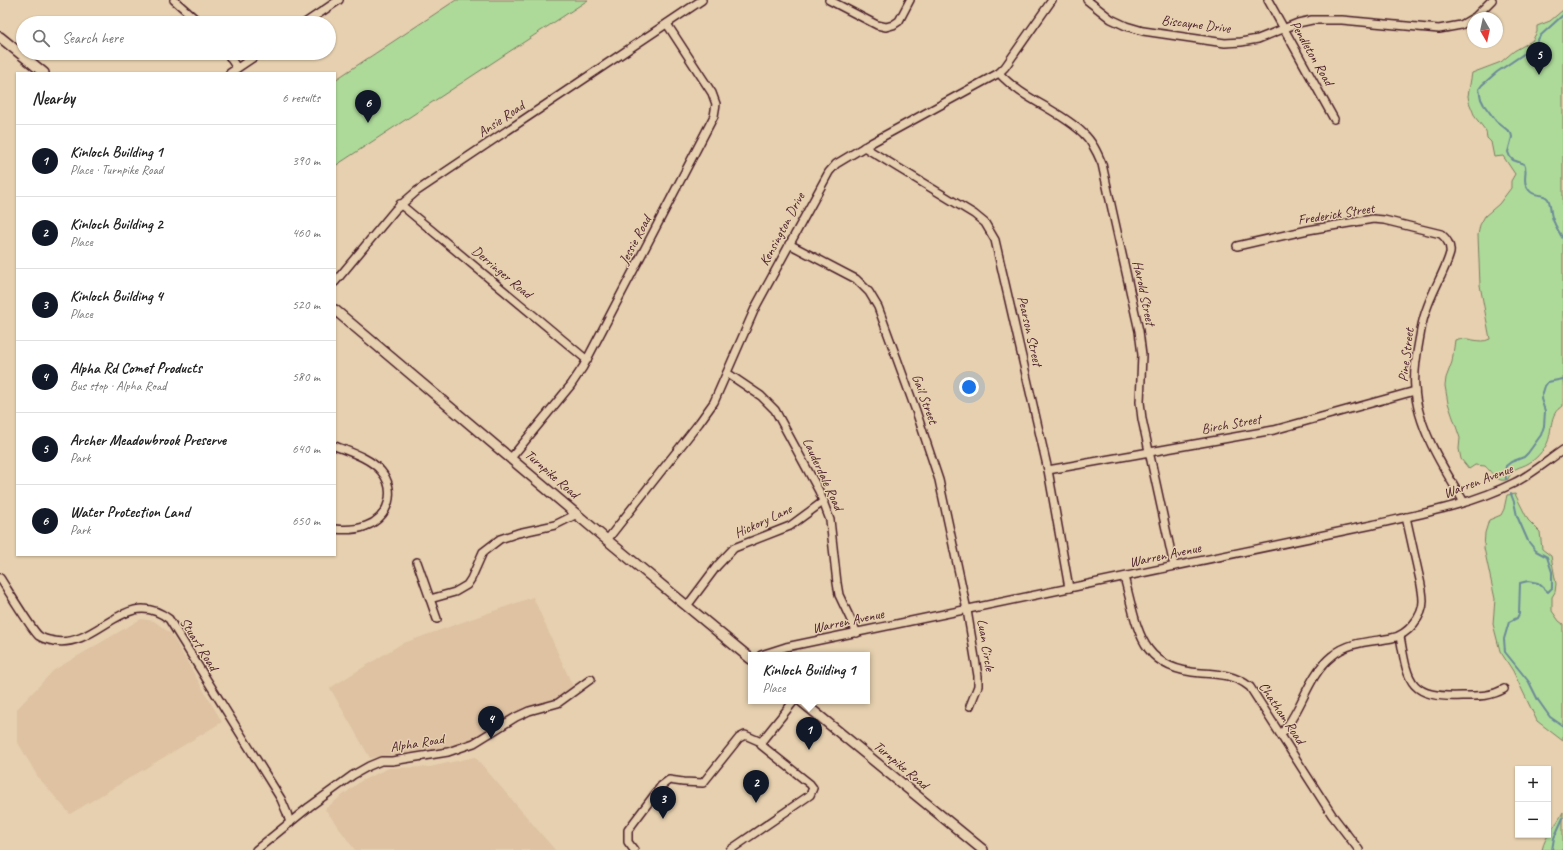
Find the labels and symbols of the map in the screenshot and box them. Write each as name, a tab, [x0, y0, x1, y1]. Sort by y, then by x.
street label: Biscayne Drive	[1161, 11, 1233, 37]
north arrow	[1467, 12, 1503, 48]
street label: Pendleton Road	[1287, 17, 1339, 91]
pin: 5	[1526, 42, 1552, 75]
pin: 6	[355, 90, 381, 123]
street label: Ansie Road	[474, 96, 530, 141]
street label: Kensington Drive	[756, 188, 809, 268]
street label: Frederick Street	[1297, 199, 1377, 228]
street label: Jessie Road	[615, 211, 656, 268]
street label: Derringer Road	[469, 242, 537, 304]
street label: Harold Street	[1129, 259, 1160, 329]
street label: Pearson Street	[1014, 294, 1047, 370]
street label: Pine Street	[1394, 326, 1418, 383]
street label: Gail Street	[908, 372, 942, 427]
your location	[959, 377, 979, 397]
street label: Birch Street	[1200, 410, 1264, 438]
street label: Lauderdale Road	[799, 435, 848, 515]
street label: Turnpike Road	[521, 446, 584, 504]
street label: Warren Avenue	[1441, 460, 1516, 502]
street label: Hickory Lane	[732, 500, 796, 542]
street label: Warren Avenue	[1128, 539, 1204, 571]
street label: Warren Avenue	[811, 605, 887, 637]
street label: Stuart Road	[176, 614, 223, 676]
street label: Luan Circle	[974, 618, 999, 674]
street label: Chatham Road	[1255, 679, 1310, 749]
pin: 4	[478, 706, 504, 739]
pin: 1	[796, 717, 822, 750]
street label: Alpha Road	[389, 730, 448, 756]
street label: Turnpike Road	[870, 737, 934, 794]
pin: 2	[743, 770, 769, 803]
pin: 3	[650, 786, 676, 819]

